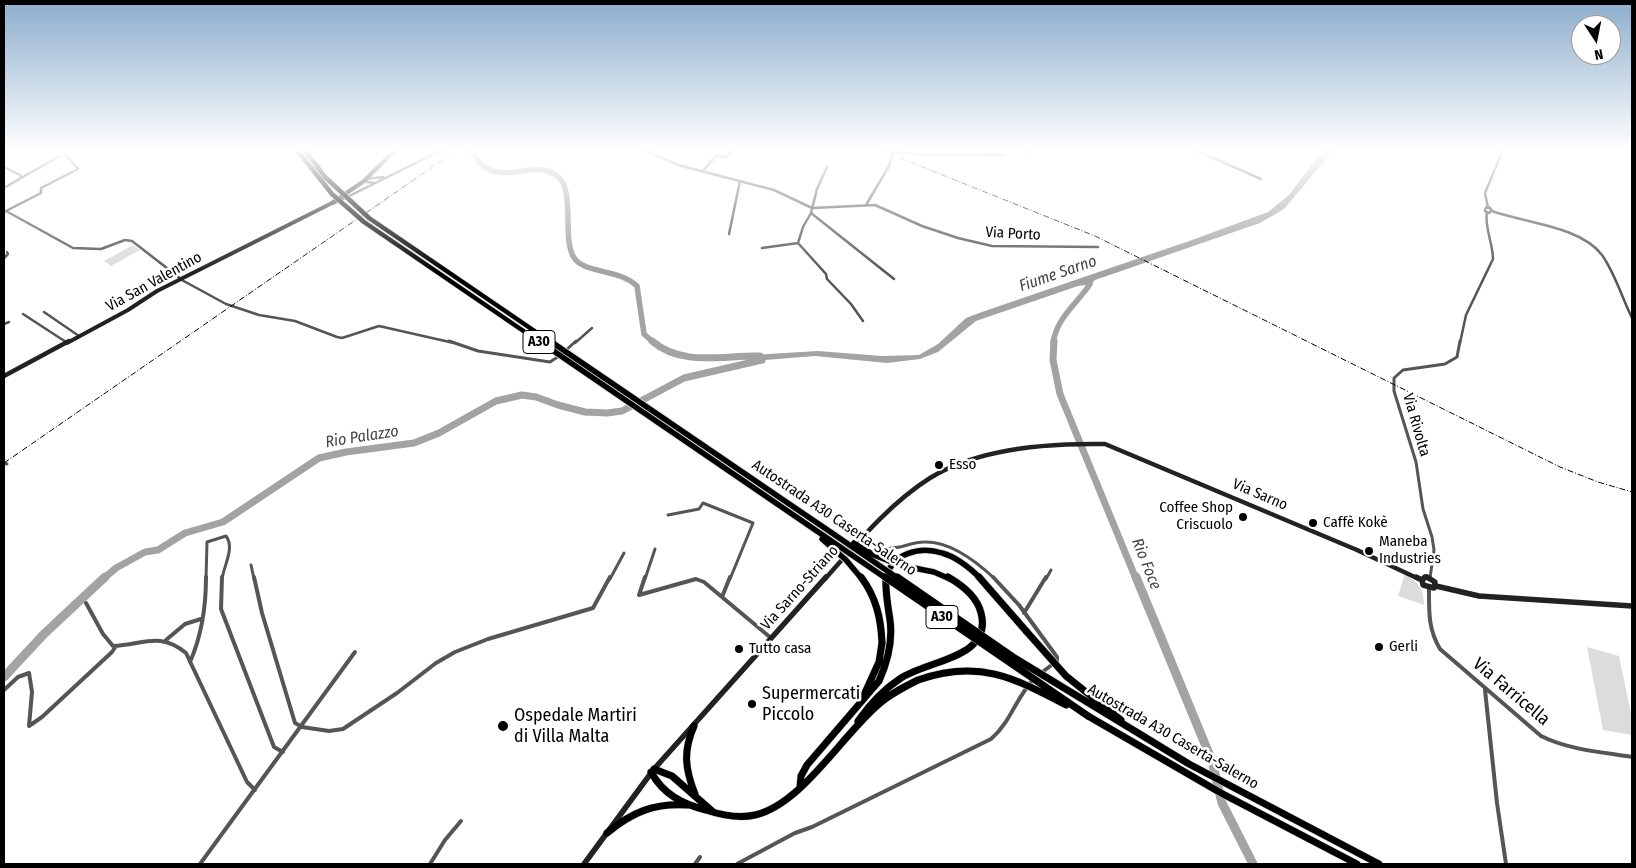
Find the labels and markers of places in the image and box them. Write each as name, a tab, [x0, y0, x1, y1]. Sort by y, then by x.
place label: Esso	[949, 456, 977, 474]
marker: Esso	[933, 459, 945, 471]
place label: Coffee Shop Criscuolo	[1159, 499, 1233, 534]
marker: Coffee Shop Criscuolo	[1237, 511, 1249, 523]
place label: Caffè Kokè	[1323, 514, 1388, 532]
marker: Caffè Kokè	[1307, 517, 1319, 529]
place label: Maneba Industries	[1379, 533, 1441, 568]
marker: Maneba Industries	[1363, 545, 1375, 557]
place label: Gerli	[1389, 638, 1418, 656]
place label: Tutto casa	[749, 640, 811, 658]
marker: Gerli	[1373, 641, 1385, 653]
marker: Tutto casa	[733, 643, 745, 655]
place label: Supermercati Piccolo	[762, 683, 860, 726]
marker: Supermercati Piccolo	[746, 698, 758, 710]
place label: Ospedale Martiri di Villa Malta	[514, 705, 637, 748]
marker: Ospedale Martiri di Villa Malta	[496, 719, 510, 733]

